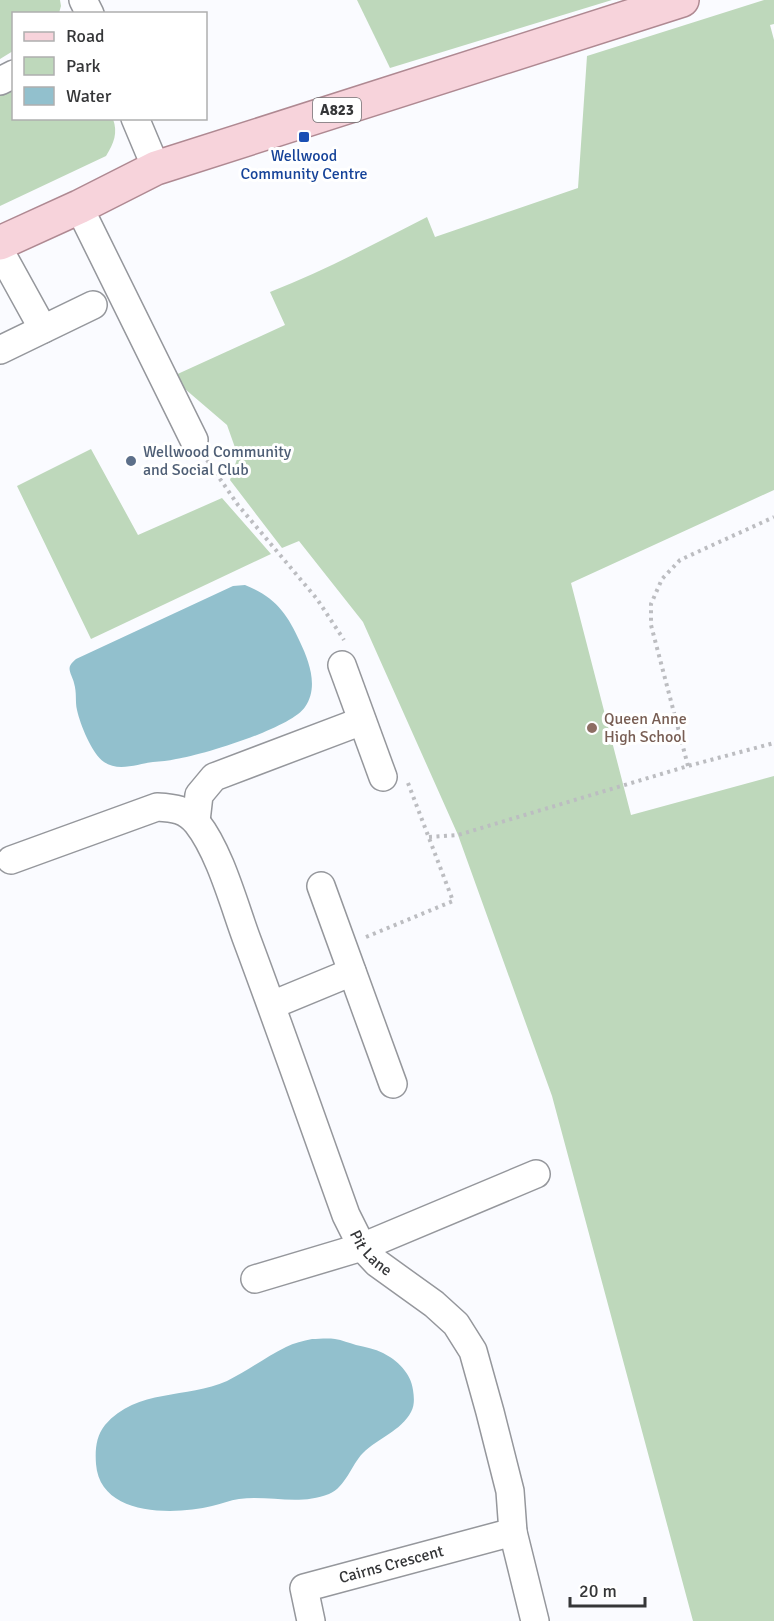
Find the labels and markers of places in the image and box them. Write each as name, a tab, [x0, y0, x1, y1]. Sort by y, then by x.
marker: Wellwood Community Centre	[297, 130, 311, 144]
place label: Wellwood Community Centre	[240, 146, 368, 184]
place label: Wellwood Community and Social Club	[143, 442, 292, 480]
marker: Wellwood Community and Social Club	[124, 454, 138, 468]
place label: Queen Anne High School	[604, 709, 687, 747]
marker: Queen Anne High School	[585, 721, 599, 735]

